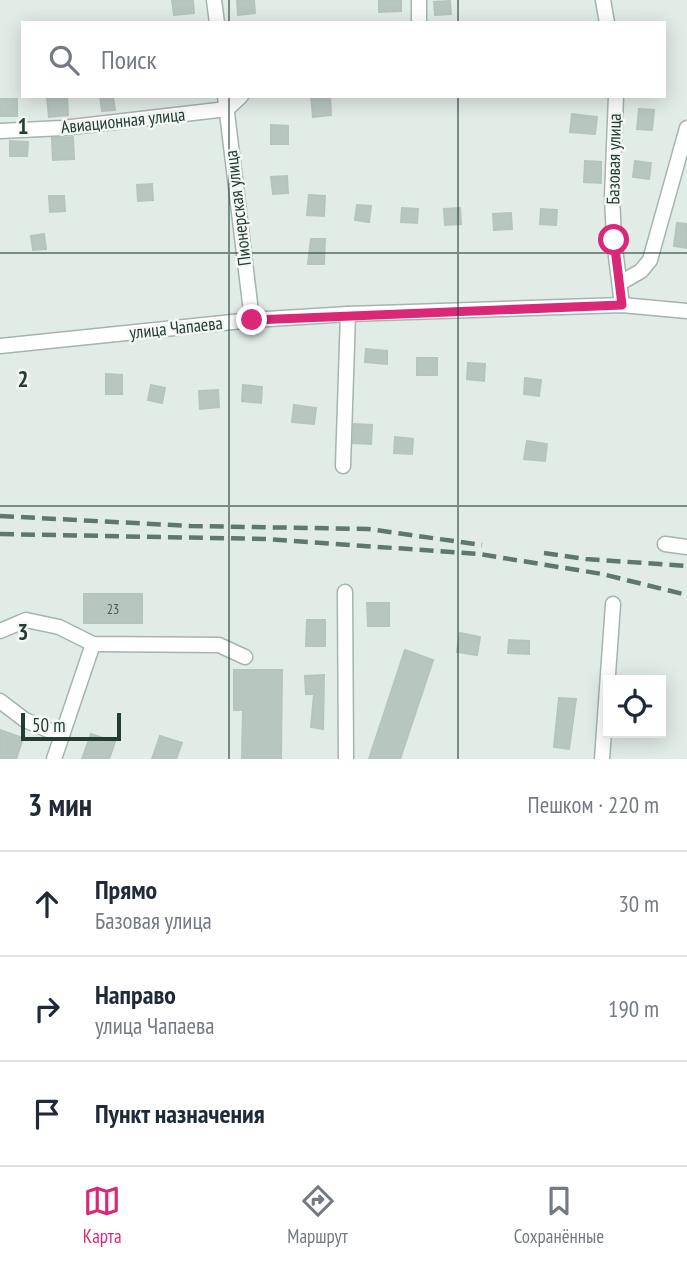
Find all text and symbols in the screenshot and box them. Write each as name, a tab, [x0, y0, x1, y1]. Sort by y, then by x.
search box	[21, 21, 666, 98]
icon: search	[45, 41, 83, 79]
text: Поиск	[101, 43, 157, 76]
street label: Авиационная улица	[60, 103, 186, 138]
text: 1	[18, 111, 29, 140]
street label: Базовая улица	[601, 113, 626, 205]
street label: Пионерская улица	[219, 149, 256, 267]
route start	[598, 224, 629, 255]
route end	[236, 304, 267, 335]
street label: улица Чапаева	[128, 311, 224, 344]
text: 2	[18, 364, 29, 393]
house number: 23	[107, 600, 119, 618]
text: 3	[18, 617, 29, 646]
map controls	[603, 675, 666, 738]
button: locate	[603, 675, 666, 738]
scale bar	[21, 710, 121, 742]
text: 50 m	[32, 713, 66, 737]
text: 3 мин	[28, 785, 92, 824]
text: Пешком · 220 m	[528, 790, 659, 819]
text: Прямо	[95, 873, 157, 906]
icon: ahead	[28, 885, 66, 923]
text: 30 m	[618, 889, 659, 918]
text: Базовая улица	[95, 906, 212, 935]
text: Направо	[95, 978, 176, 1011]
icon: right	[28, 990, 66, 1028]
text: 190 m	[608, 994, 659, 1023]
text: улица Чапаева	[95, 1011, 215, 1040]
icon: arrive	[28, 1095, 66, 1133]
text: Пункт назначения	[95, 1097, 265, 1130]
tab: Карта	[83, 1182, 122, 1248]
tab: Маршрут	[287, 1182, 348, 1248]
tab: Сохранённые	[514, 1182, 604, 1248]

